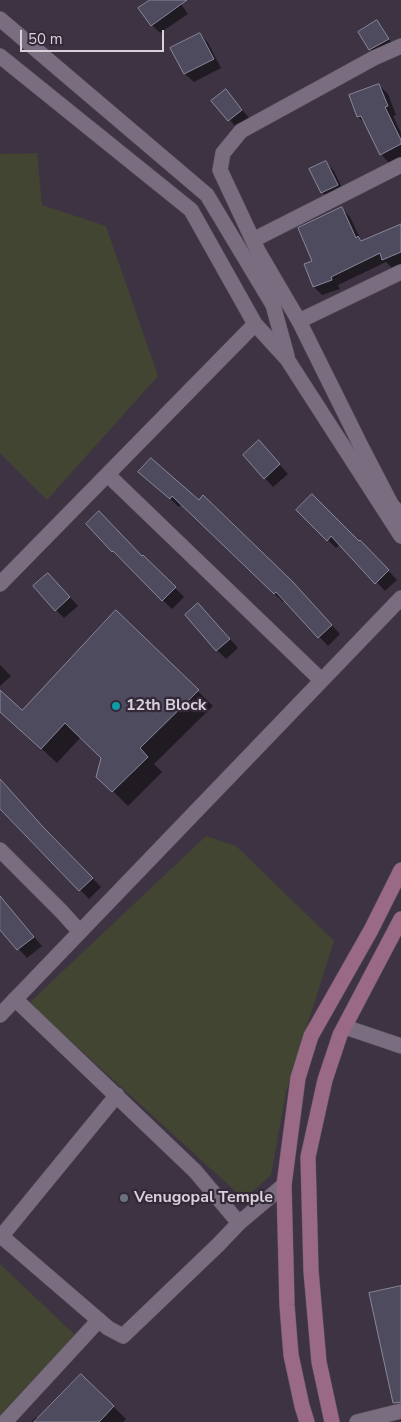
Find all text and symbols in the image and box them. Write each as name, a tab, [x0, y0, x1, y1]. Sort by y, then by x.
scale bar	[22, 20, 166, 52]
text: 50 m	[28, 29, 63, 49]
place label: 12th Block	[126, 696, 206, 716]
marker: 12th Block	[110, 700, 122, 712]
place label: Venugopal Temple	[134, 1188, 273, 1208]
marker: Venugopal Temple	[118, 1192, 130, 1204]

